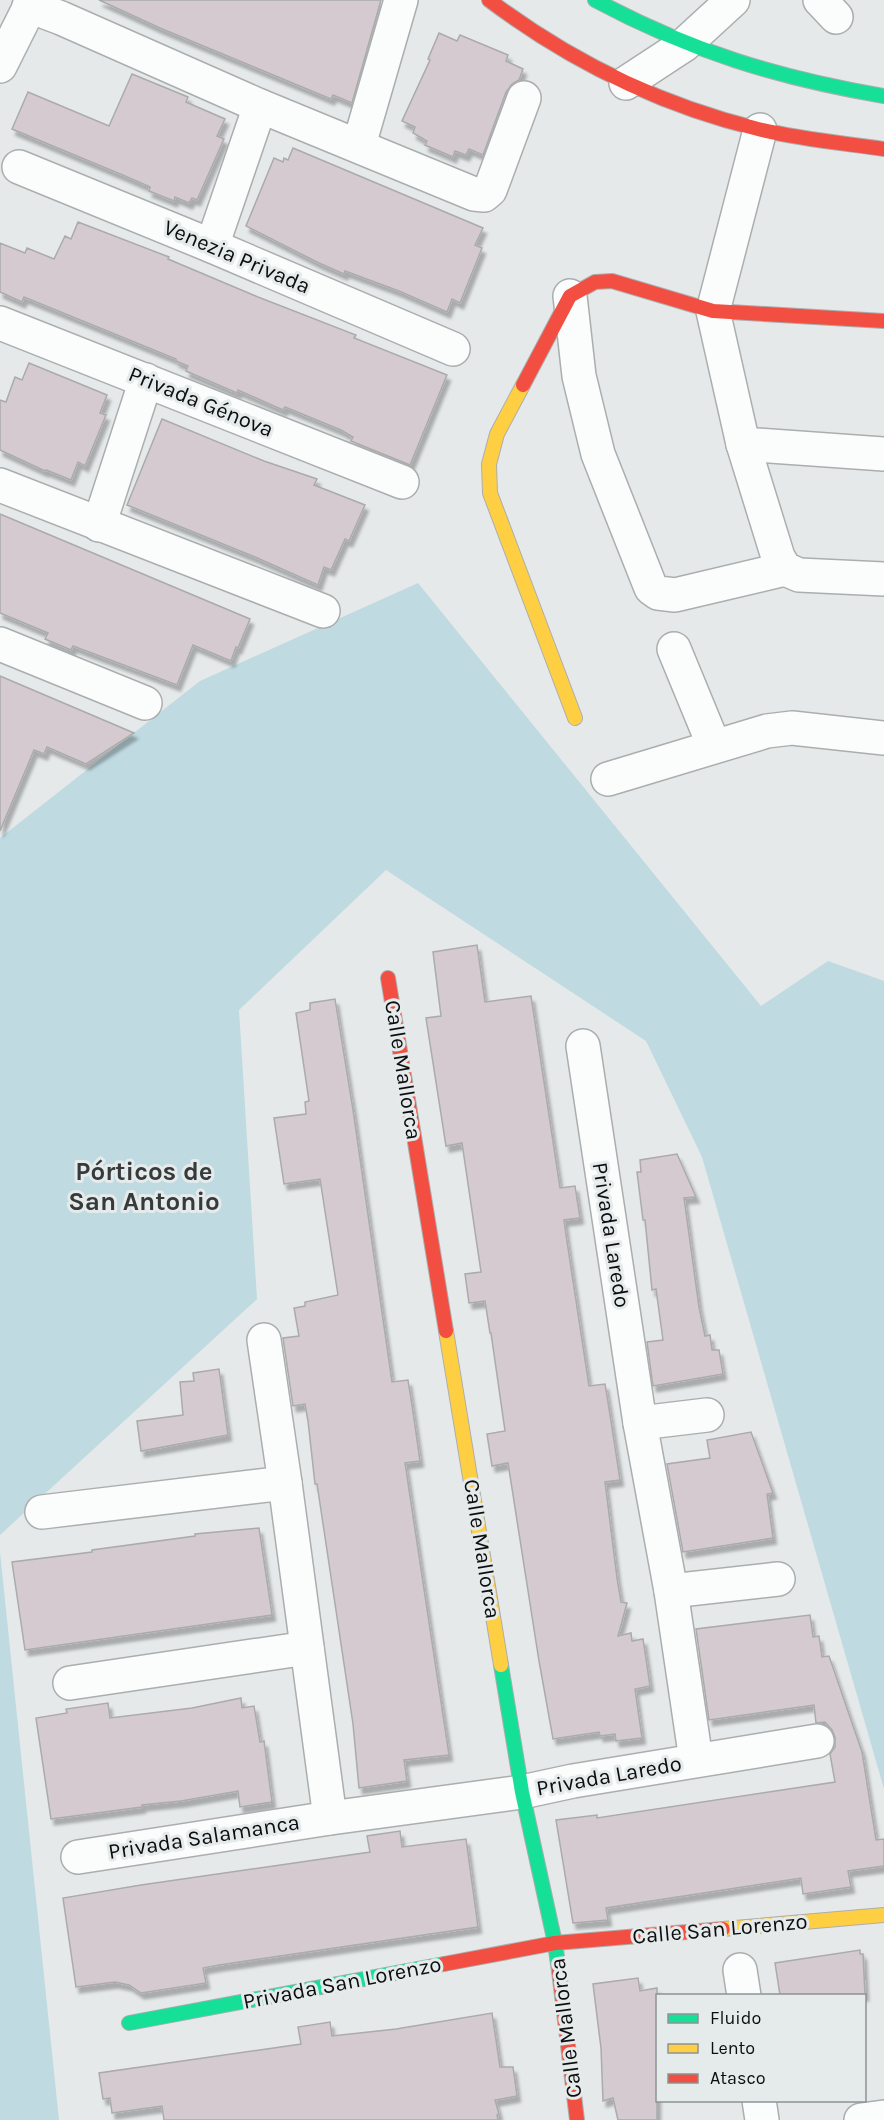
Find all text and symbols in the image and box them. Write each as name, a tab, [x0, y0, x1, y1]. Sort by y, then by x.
street label: Venezia Privada	[160, 214, 314, 300]
street label: Privada Génova	[125, 361, 277, 443]
street label: Calle Mallorca	[379, 998, 427, 1142]
district label: Pórticos de San Antonio	[68, 1156, 220, 1217]
street label: Privada Laredo	[587, 1160, 635, 1310]
street label: Calle Mallorca	[458, 1477, 506, 1621]
street label: Privada Laredo	[534, 1750, 684, 1802]
street label: Privada Salamanca	[106, 1809, 302, 1865]
street label: Calle San Lorenzo	[631, 1908, 809, 1950]
street label: Privada San Lorenzo	[241, 1951, 443, 2015]
street label: Calle Mallorca	[545, 1956, 587, 2100]
legend	[656, 1994, 866, 2102]
text: Fluido	[710, 2007, 761, 2029]
text: Lento	[710, 2037, 755, 2059]
text: Atasco	[710, 2067, 766, 2089]

